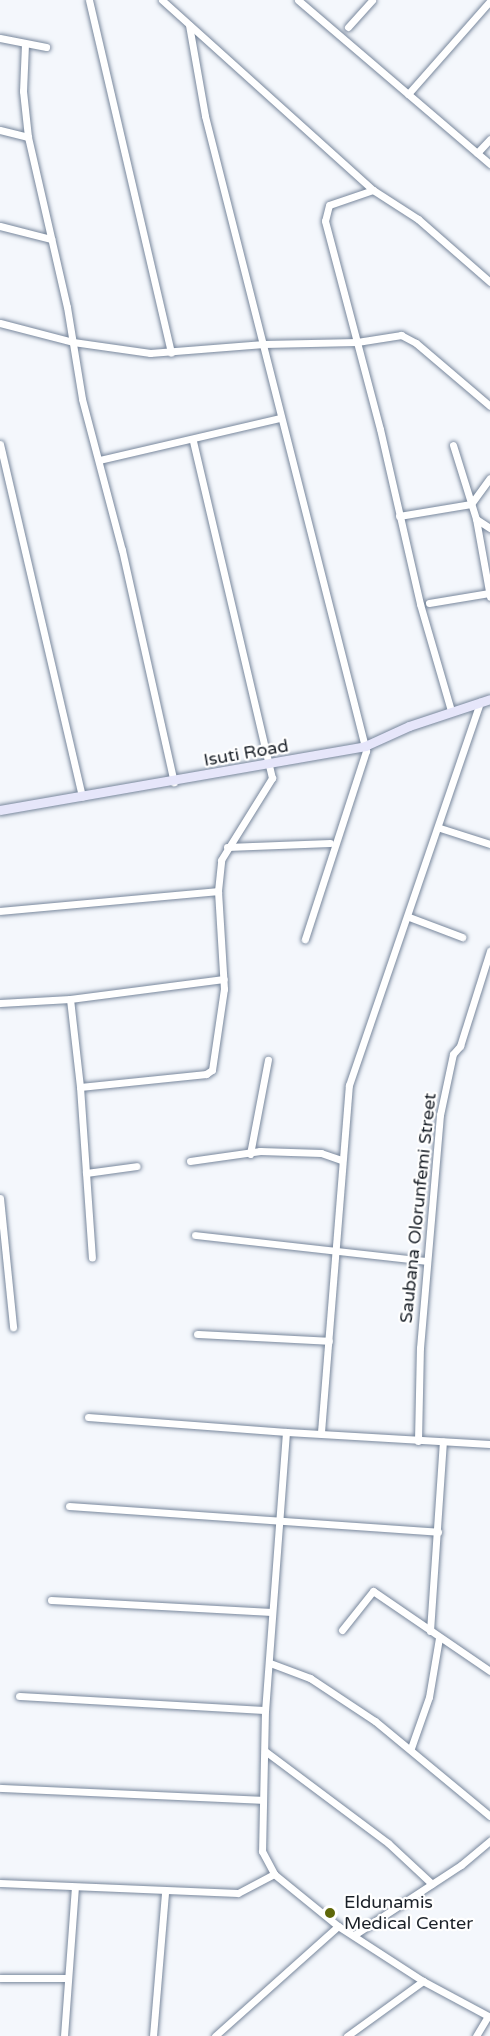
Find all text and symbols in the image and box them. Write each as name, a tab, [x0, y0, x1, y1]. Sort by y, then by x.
street label: Isuti Road	[202, 735, 290, 771]
street label: Saubana Olorunfemi Street	[395, 1092, 441, 1324]
place label: Eldunamis Medical Center	[344, 1892, 473, 1934]
marker: Eldunamis Medical Center	[321, 1904, 339, 1922]

